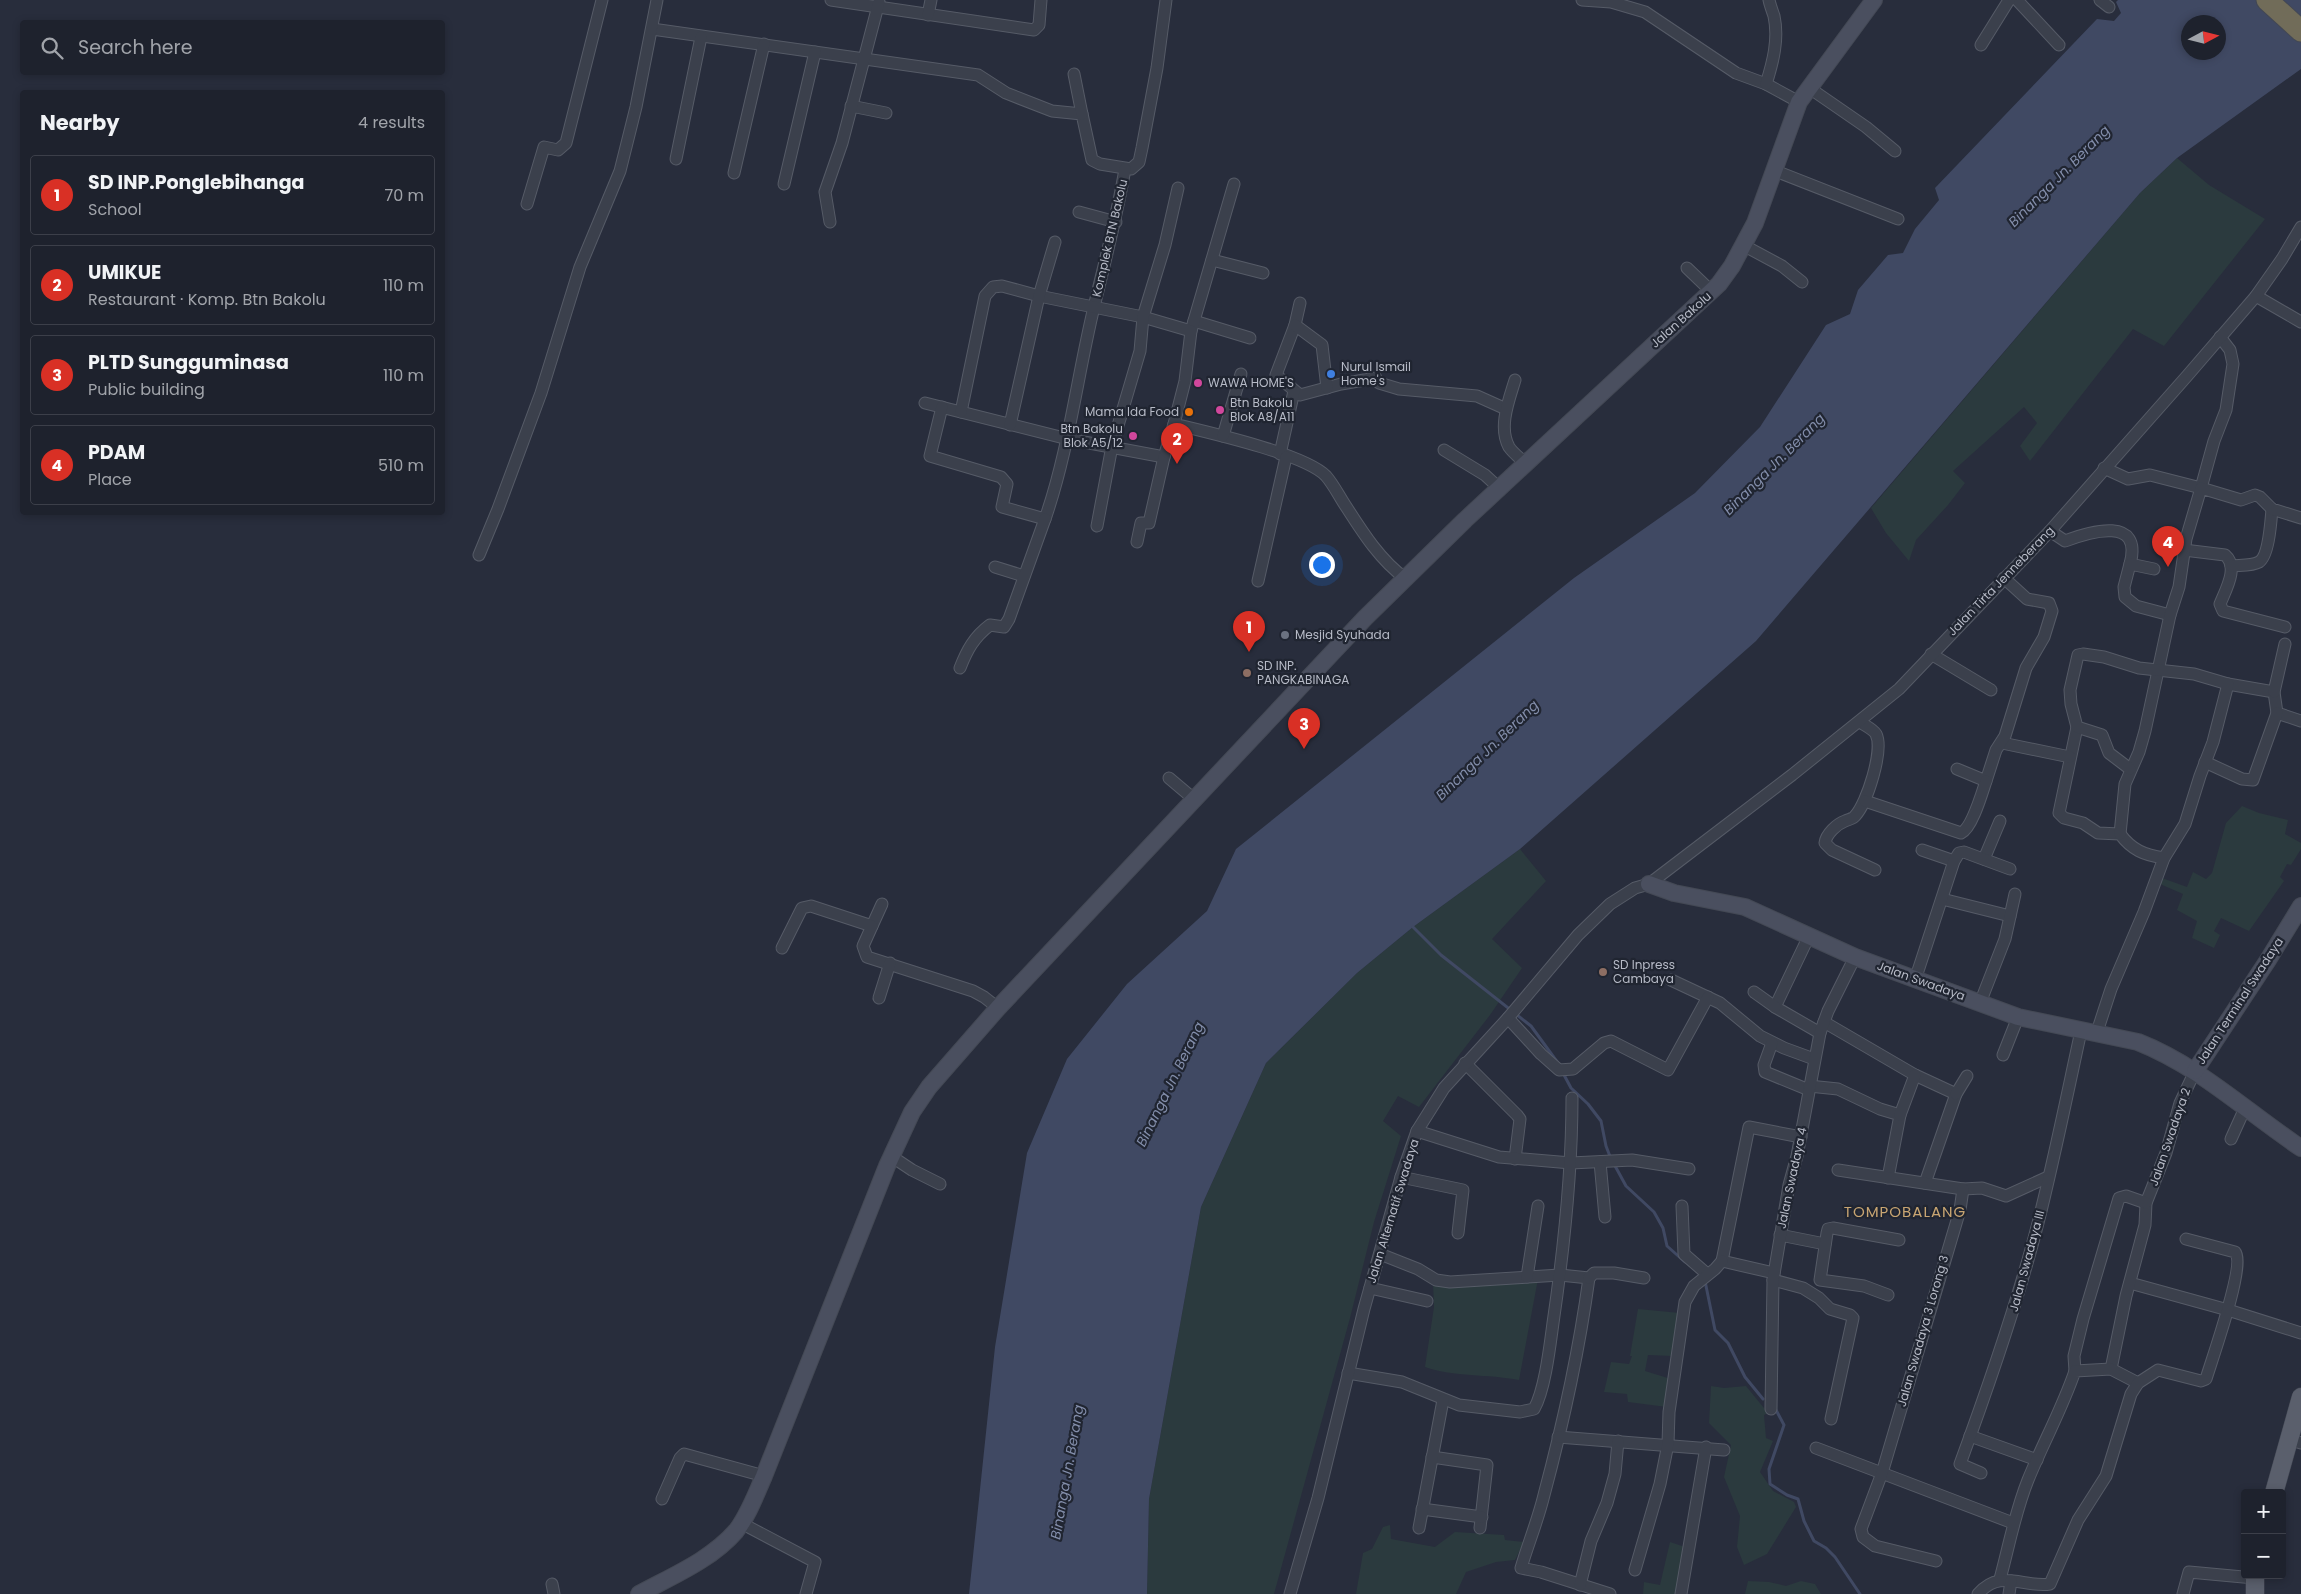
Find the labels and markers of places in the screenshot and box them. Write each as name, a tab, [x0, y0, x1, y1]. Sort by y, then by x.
place label: Nurul Ismail Home's	[1341, 358, 1411, 389]
marker: Nurul Ismail Home's	[1325, 368, 1337, 380]
place label: WAWA HOME'S	[1208, 374, 1294, 391]
marker: WAWA HOME'S	[1192, 377, 1204, 389]
place label: Btn Bakolu Blok A8/A11	[1230, 394, 1295, 425]
place label: Mama Ida Food	[1085, 403, 1179, 420]
marker: Btn Bakolu Blok A8/A11	[1214, 404, 1226, 416]
marker: Mama Ida Food	[1183, 406, 1195, 418]
place label: Btn Bakolu Blok A5/12	[1060, 420, 1123, 451]
pin: 2	[1161, 423, 1193, 464]
marker: Btn Bakolu Blok A5/12	[1127, 430, 1139, 442]
pin: 4	[2152, 526, 2184, 567]
pin: 1	[1233, 611, 1265, 652]
place label: Mesjid Syuhada	[1295, 626, 1390, 643]
marker: Mesjid Syuhada	[1279, 629, 1291, 641]
place label: SD INP. PANGKABINAGA	[1257, 657, 1349, 688]
marker: SD INP. PANGKABINAGA	[1241, 667, 1253, 679]
pin: 3	[1288, 708, 1320, 749]
place label: SD Inpress Cambaya	[1613, 956, 1675, 987]
marker: SD Inpress Cambaya	[1597, 966, 1609, 978]

